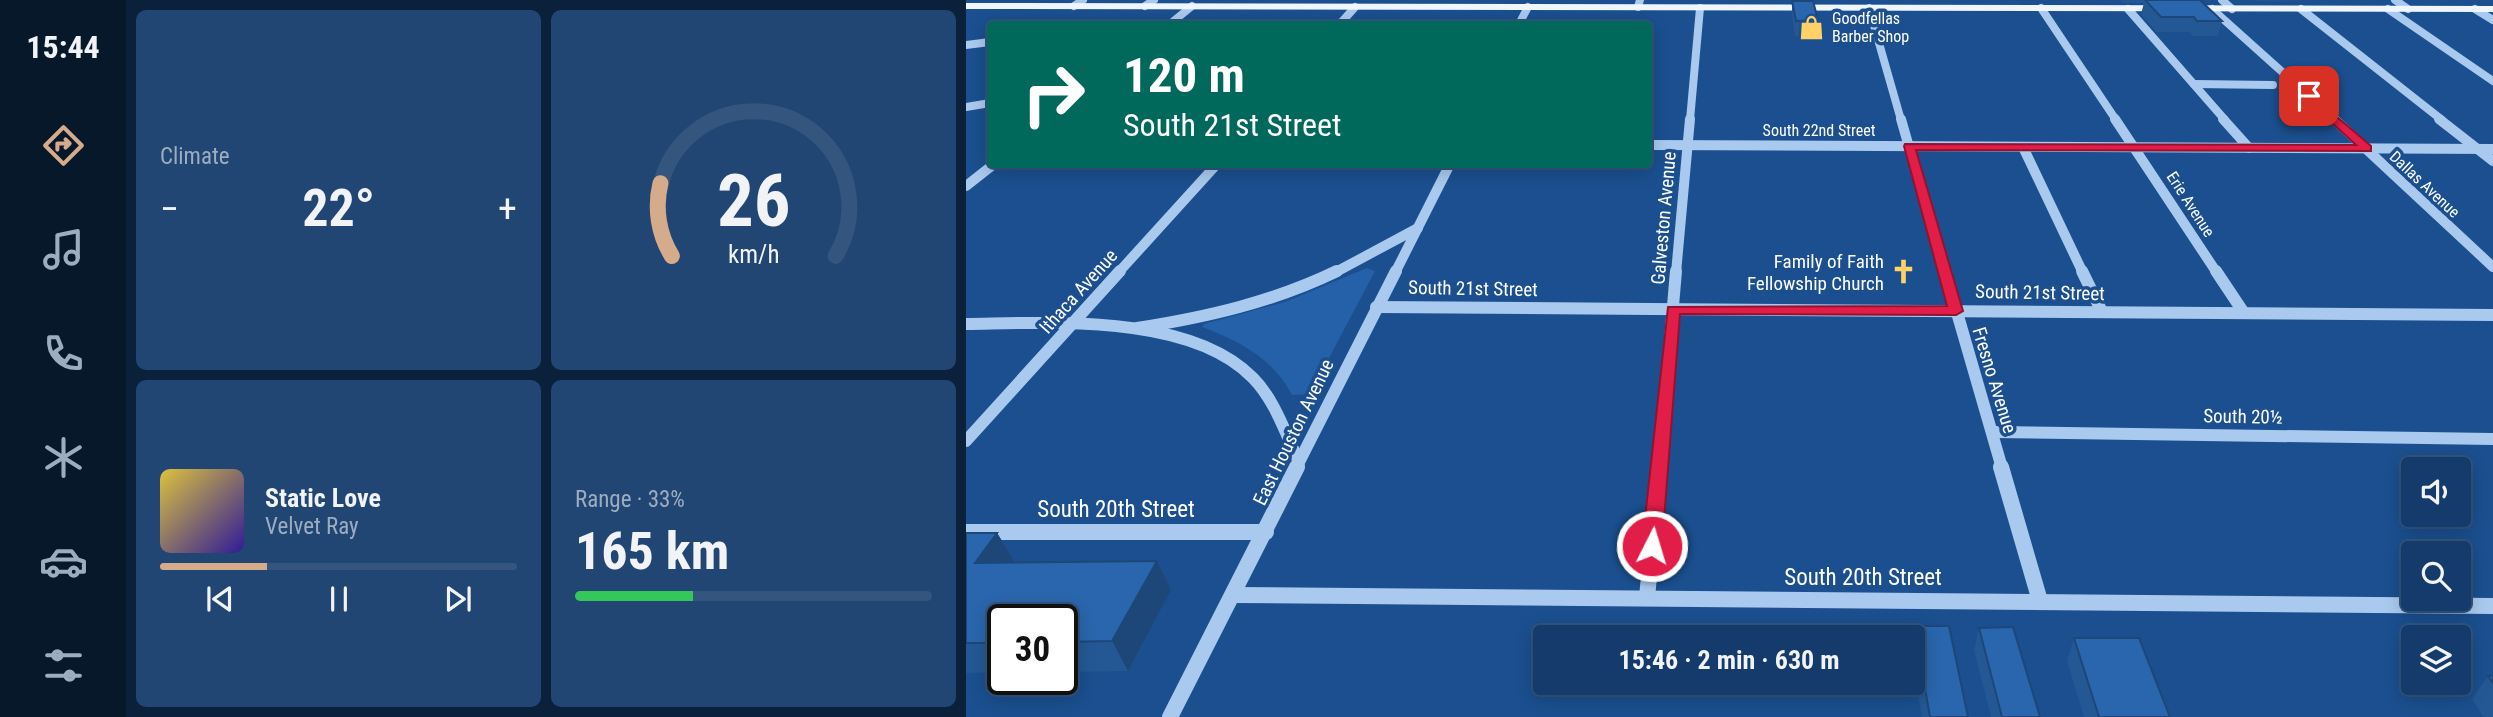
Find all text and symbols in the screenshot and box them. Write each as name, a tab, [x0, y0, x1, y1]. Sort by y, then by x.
place label: Goodfellas Barber Shop	[1832, 9, 1909, 46]
shop icon: Goodfellas Barber Shop	[1798, 13, 1826, 41]
text: 15:44	[26, 28, 100, 66]
text: 120 m	[1123, 47, 1245, 104]
icon: right	[1008, 49, 1099, 140]
pin	[2279, 66, 2339, 126]
icon: arrive	[2290, 77, 2328, 115]
text: South 21st Street	[1123, 106, 1341, 144]
icon: directions	[39, 121, 88, 170]
street label: South 22nd Street	[1763, 121, 1876, 140]
text: Climate	[160, 143, 230, 170]
street label: Dallas Avenue	[2386, 147, 2464, 222]
street label: Galveston Avenue	[1646, 150, 1681, 286]
text: 26	[717, 158, 790, 244]
street label: Erie Avenue	[2163, 168, 2219, 240]
text: 22°	[302, 178, 375, 239]
text: −	[160, 187, 179, 231]
text: +	[498, 187, 517, 231]
icon: music	[39, 225, 88, 274]
text: km/h	[728, 240, 779, 269]
street label: Ithaca Avenue	[1034, 244, 1122, 338]
place label: Family of Faith Fellowship Church	[1747, 250, 1884, 295]
church icon: Family of Faith Fellowship Church	[1890, 258, 1918, 286]
street label: South 21st Street	[1408, 276, 1538, 301]
street label: South 21st Street	[1975, 280, 2105, 305]
street label: Fresno Avenue	[1967, 324, 2022, 436]
icon: phone	[39, 329, 88, 378]
street label: East Houston Avenue	[1248, 355, 1339, 509]
street label: South 20½	[2203, 404, 2283, 429]
icon: climate	[39, 433, 88, 482]
map controls	[2401, 457, 2471, 695]
button: sound	[2401, 457, 2471, 527]
text: Static Love	[265, 483, 381, 513]
text: Range · 33%	[575, 486, 685, 513]
street label: South 20th Street	[1037, 496, 1195, 523]
position arrow	[1615, 509, 1689, 583]
text: Velvet Ray	[265, 513, 359, 540]
text: 165 km	[575, 521, 729, 582]
icon: car	[39, 537, 88, 586]
button: search	[2401, 541, 2471, 611]
street label: South 20th Street	[1784, 564, 1942, 591]
icon: previous	[201, 580, 239, 618]
icon: pause	[320, 580, 358, 618]
icon: next	[439, 580, 477, 618]
speed limit sign: 30	[987, 604, 1078, 695]
button: layers	[2401, 625, 2471, 695]
icon: filters	[39, 641, 88, 690]
text: 15:46 · 2 min · 630 m	[1619, 645, 1839, 675]

